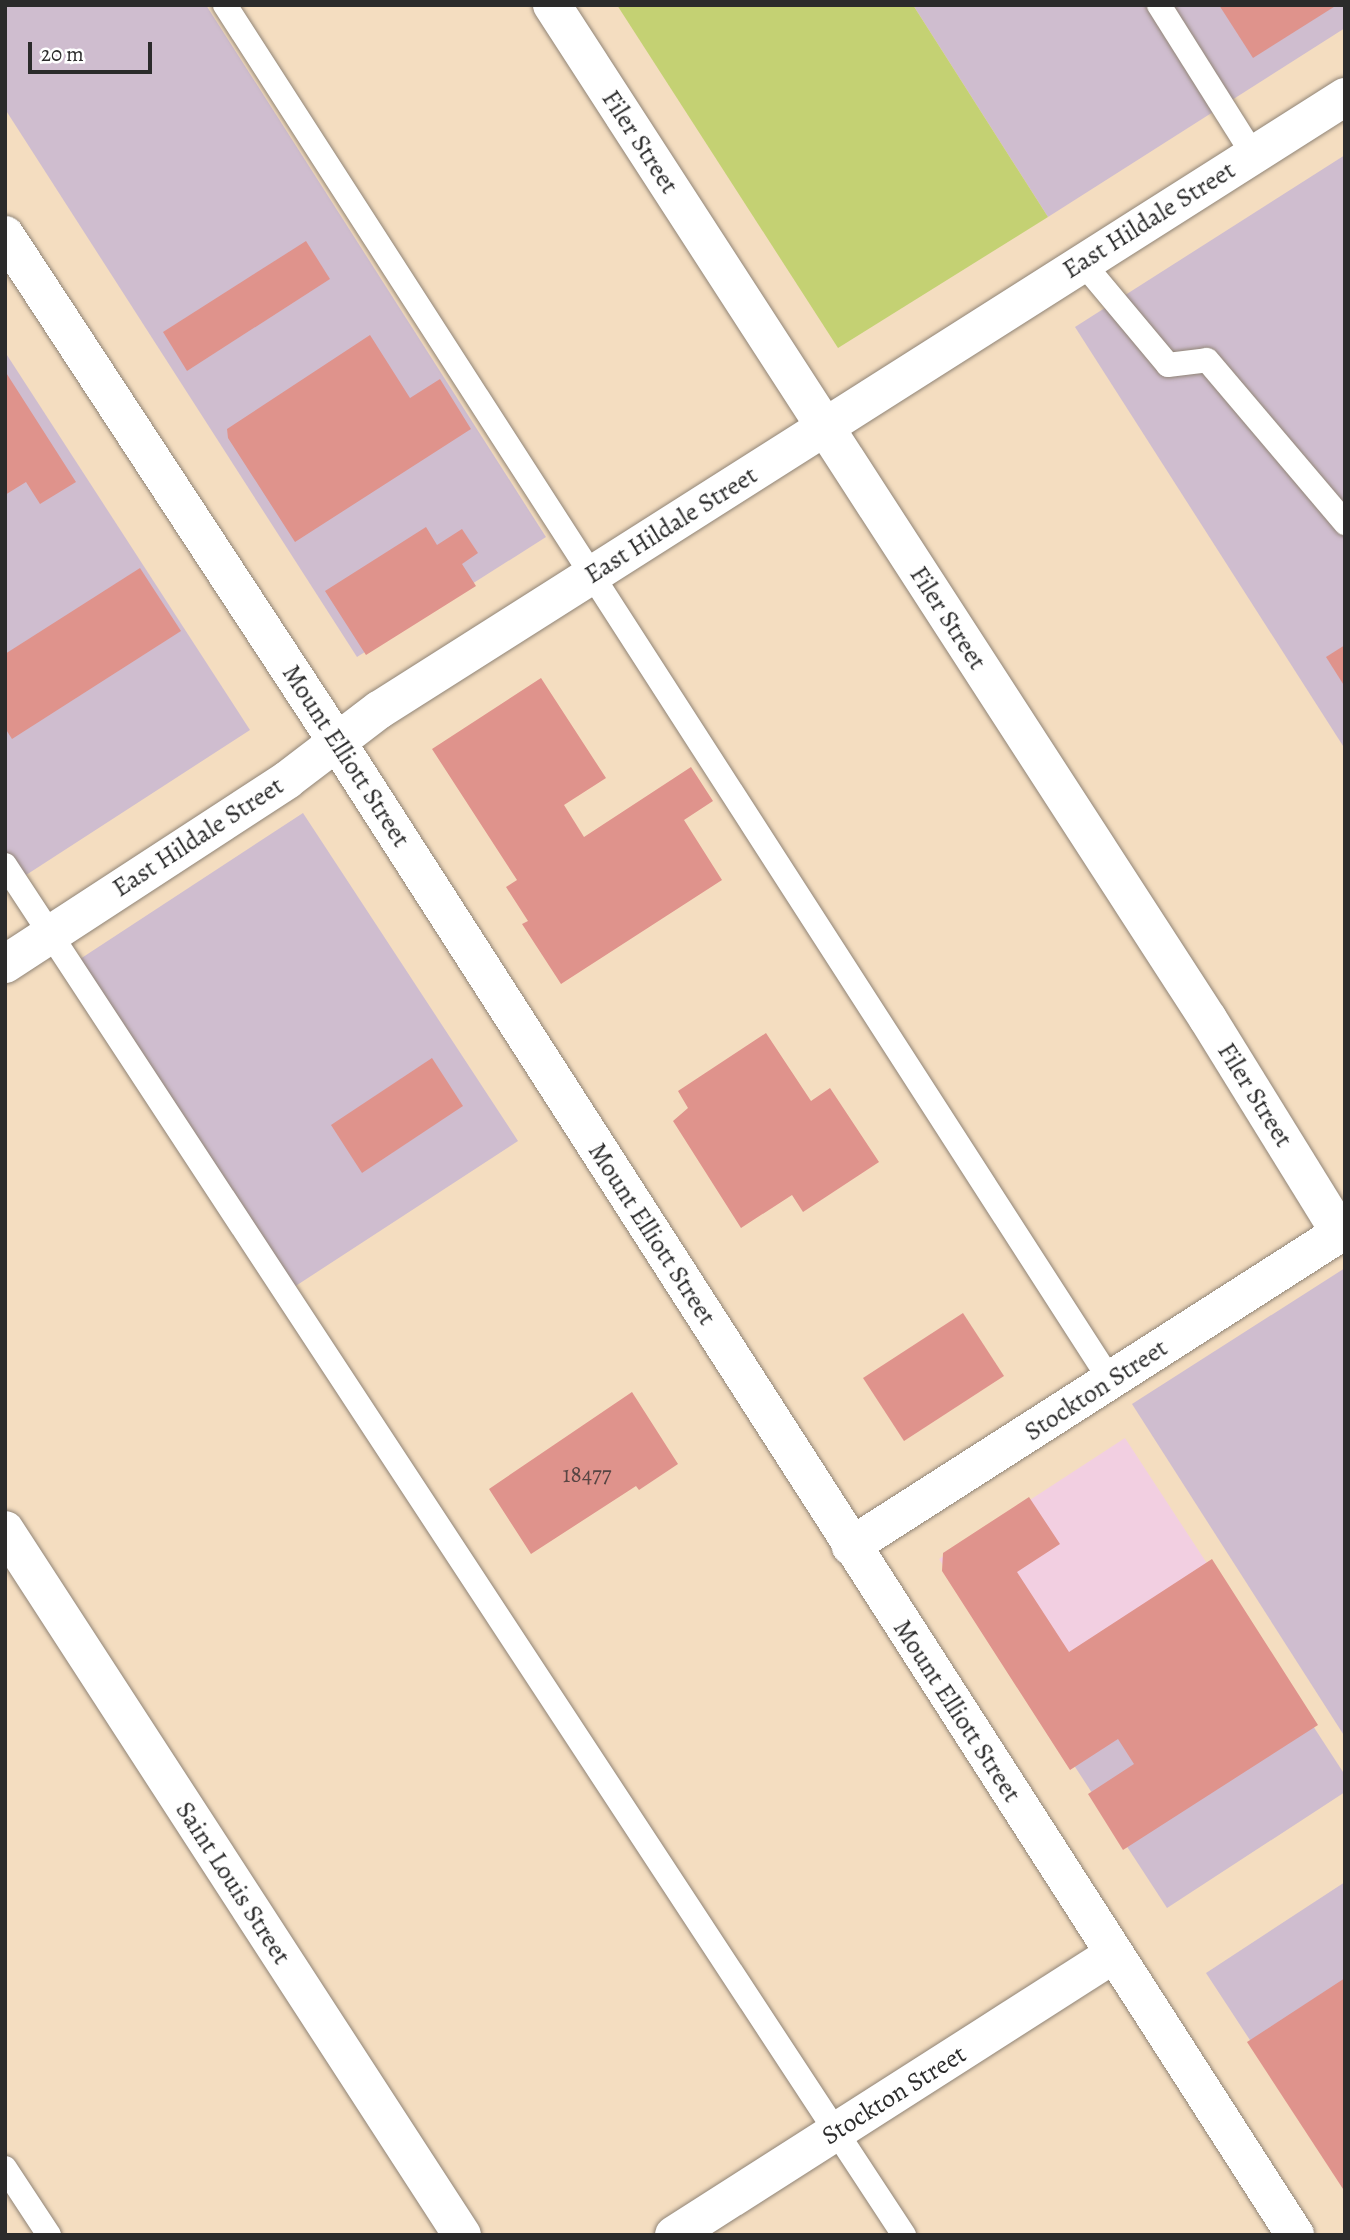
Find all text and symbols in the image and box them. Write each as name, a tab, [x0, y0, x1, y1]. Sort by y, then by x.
scale bar	[32, 28, 156, 72]
text: 20 m	[41, 40, 84, 68]
street label: Filer Street	[595, 84, 685, 200]
street label: East Hildale Street	[1057, 154, 1241, 286]
street label: East Hildale Street	[579, 459, 763, 591]
street label: Filer Street	[903, 560, 993, 676]
street label: Mount Elliott Street	[275, 659, 417, 853]
street label: East Hildale Street	[107, 770, 289, 904]
street label: Filer Street	[1211, 1037, 1299, 1153]
street label: Mount Elliott Street	[581, 1137, 723, 1331]
street label: Stockton Street	[1019, 1332, 1173, 1448]
house number: 18477	[563, 1461, 611, 1489]
street label: Mount Elliott Street	[886, 1614, 1028, 1808]
street label: Saint Louis Street	[169, 1796, 297, 1970]
street label: Stockton Street	[816, 2038, 972, 2152]

